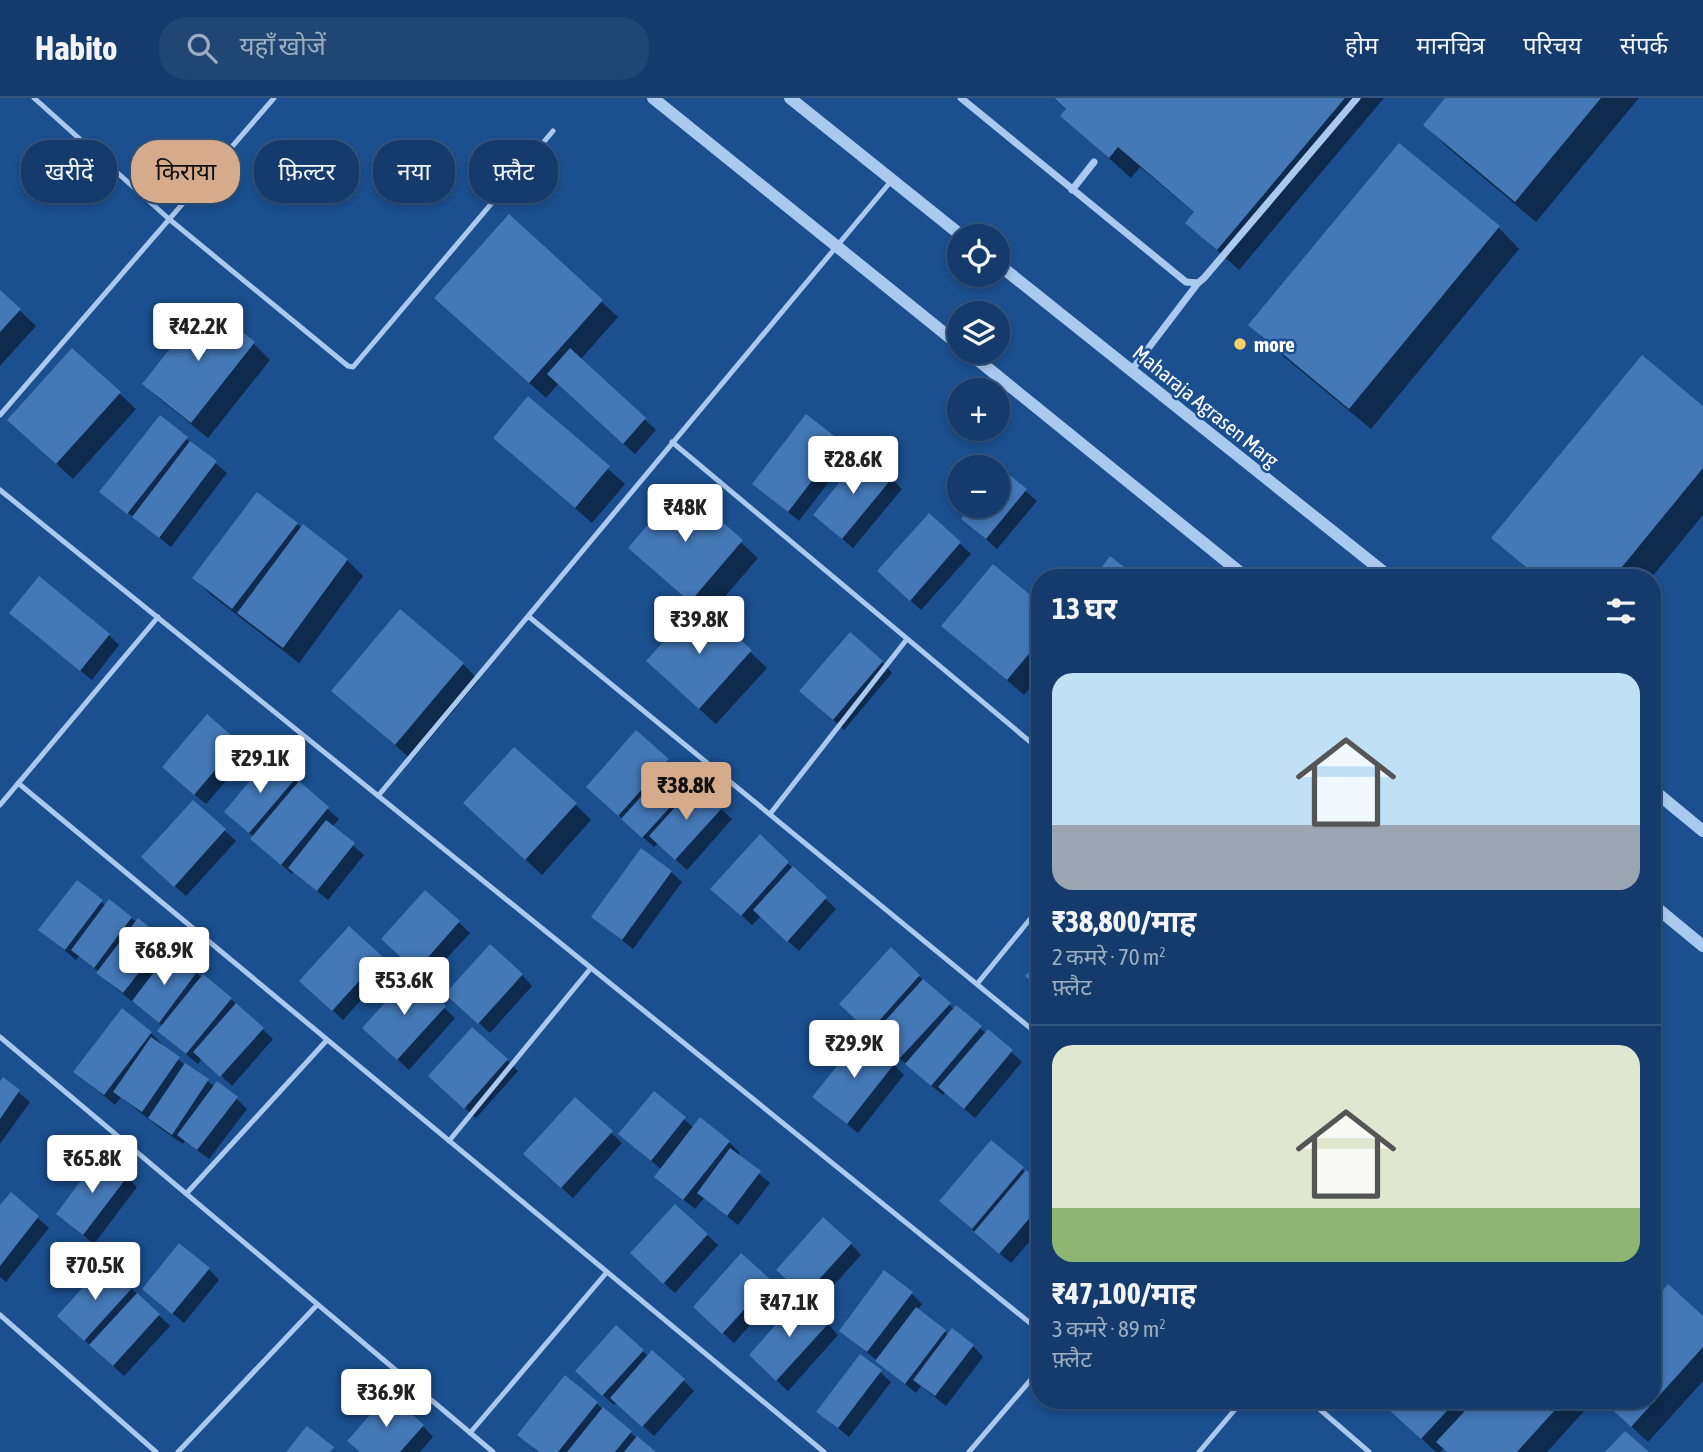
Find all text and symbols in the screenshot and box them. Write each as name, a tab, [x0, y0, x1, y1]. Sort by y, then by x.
search box	[159, 17, 649, 80]
text: Habito	[35, 29, 117, 67]
icon: search	[183, 29, 221, 67]
text: यहाँ खोजें	[239, 31, 326, 61]
text: होम	[1345, 32, 1378, 59]
text: मानचित्र	[1416, 32, 1485, 59]
text: परिचय	[1523, 32, 1582, 59]
text: संपर्क	[1620, 32, 1668, 59]
chip: खरीदें	[21, 140, 117, 203]
chip: किराया	[131, 140, 240, 203]
chip: फ़िल्टर	[254, 140, 359, 203]
chip: नया	[373, 140, 455, 203]
chip: फ़्लैट	[469, 140, 558, 203]
map controls	[947, 224, 1010, 518]
button: locate	[947, 224, 1010, 287]
button: layers	[947, 301, 1010, 364]
pin: ₹42.2K	[141, 303, 255, 363]
text: ₹42.2K	[169, 313, 227, 339]
place label: more	[1254, 332, 1295, 356]
marker: more	[1232, 336, 1248, 352]
street label: Maharaja Agrasen Marg	[1128, 340, 1284, 472]
button: +	[947, 378, 1010, 441]
pin: ₹28.6K	[796, 436, 910, 496]
text: ₹28.6K	[824, 446, 882, 472]
button: −	[947, 455, 1010, 518]
pin: ₹48K	[644, 484, 726, 544]
text: ₹48K	[664, 494, 706, 520]
text: 13 घर	[1052, 591, 1117, 625]
icon: filters	[1602, 592, 1640, 630]
pin: ₹39.8K	[642, 596, 756, 656]
text: ₹39.8K	[670, 606, 728, 632]
icon: home	[1283, 719, 1409, 845]
pin: ₹29.1K	[203, 736, 317, 795]
text: ₹29.1K	[231, 745, 289, 771]
pin: ₹38.8K	[629, 762, 743, 822]
text: ₹38.8K	[657, 772, 715, 798]
text: ₹38,800/माह	[1052, 904, 1196, 938]
pin: ₹68.9K	[107, 928, 221, 987]
text: ₹68.9K	[135, 937, 193, 963]
text: 2 कमरे · 70 m²	[1052, 944, 1166, 970]
pin: ₹53.6K	[347, 958, 461, 1017]
text: ₹53.6K	[375, 967, 433, 993]
text: फ़्लैट	[1052, 974, 1092, 1000]
pin: ₹29.9K	[797, 1020, 911, 1080]
text: ₹29.9K	[825, 1030, 883, 1056]
icon: home	[1283, 1091, 1409, 1217]
pin: ₹65.8K	[35, 1136, 149, 1195]
text: ₹65.8K	[63, 1145, 121, 1171]
pin: ₹70.5K	[38, 1242, 152, 1302]
text: ₹70.5K	[66, 1252, 124, 1278]
text: ₹47,100/माह	[1052, 1276, 1196, 1310]
pin: ₹47.1K	[732, 1280, 846, 1339]
text: ₹47.1K	[760, 1289, 818, 1315]
text: 3 कमरे · 89 m²	[1052, 1316, 1166, 1342]
text: फ़्लैट	[1052, 1346, 1092, 1372]
pin: ₹36.9K	[329, 1370, 443, 1429]
text: ₹36.9K	[357, 1379, 415, 1405]

